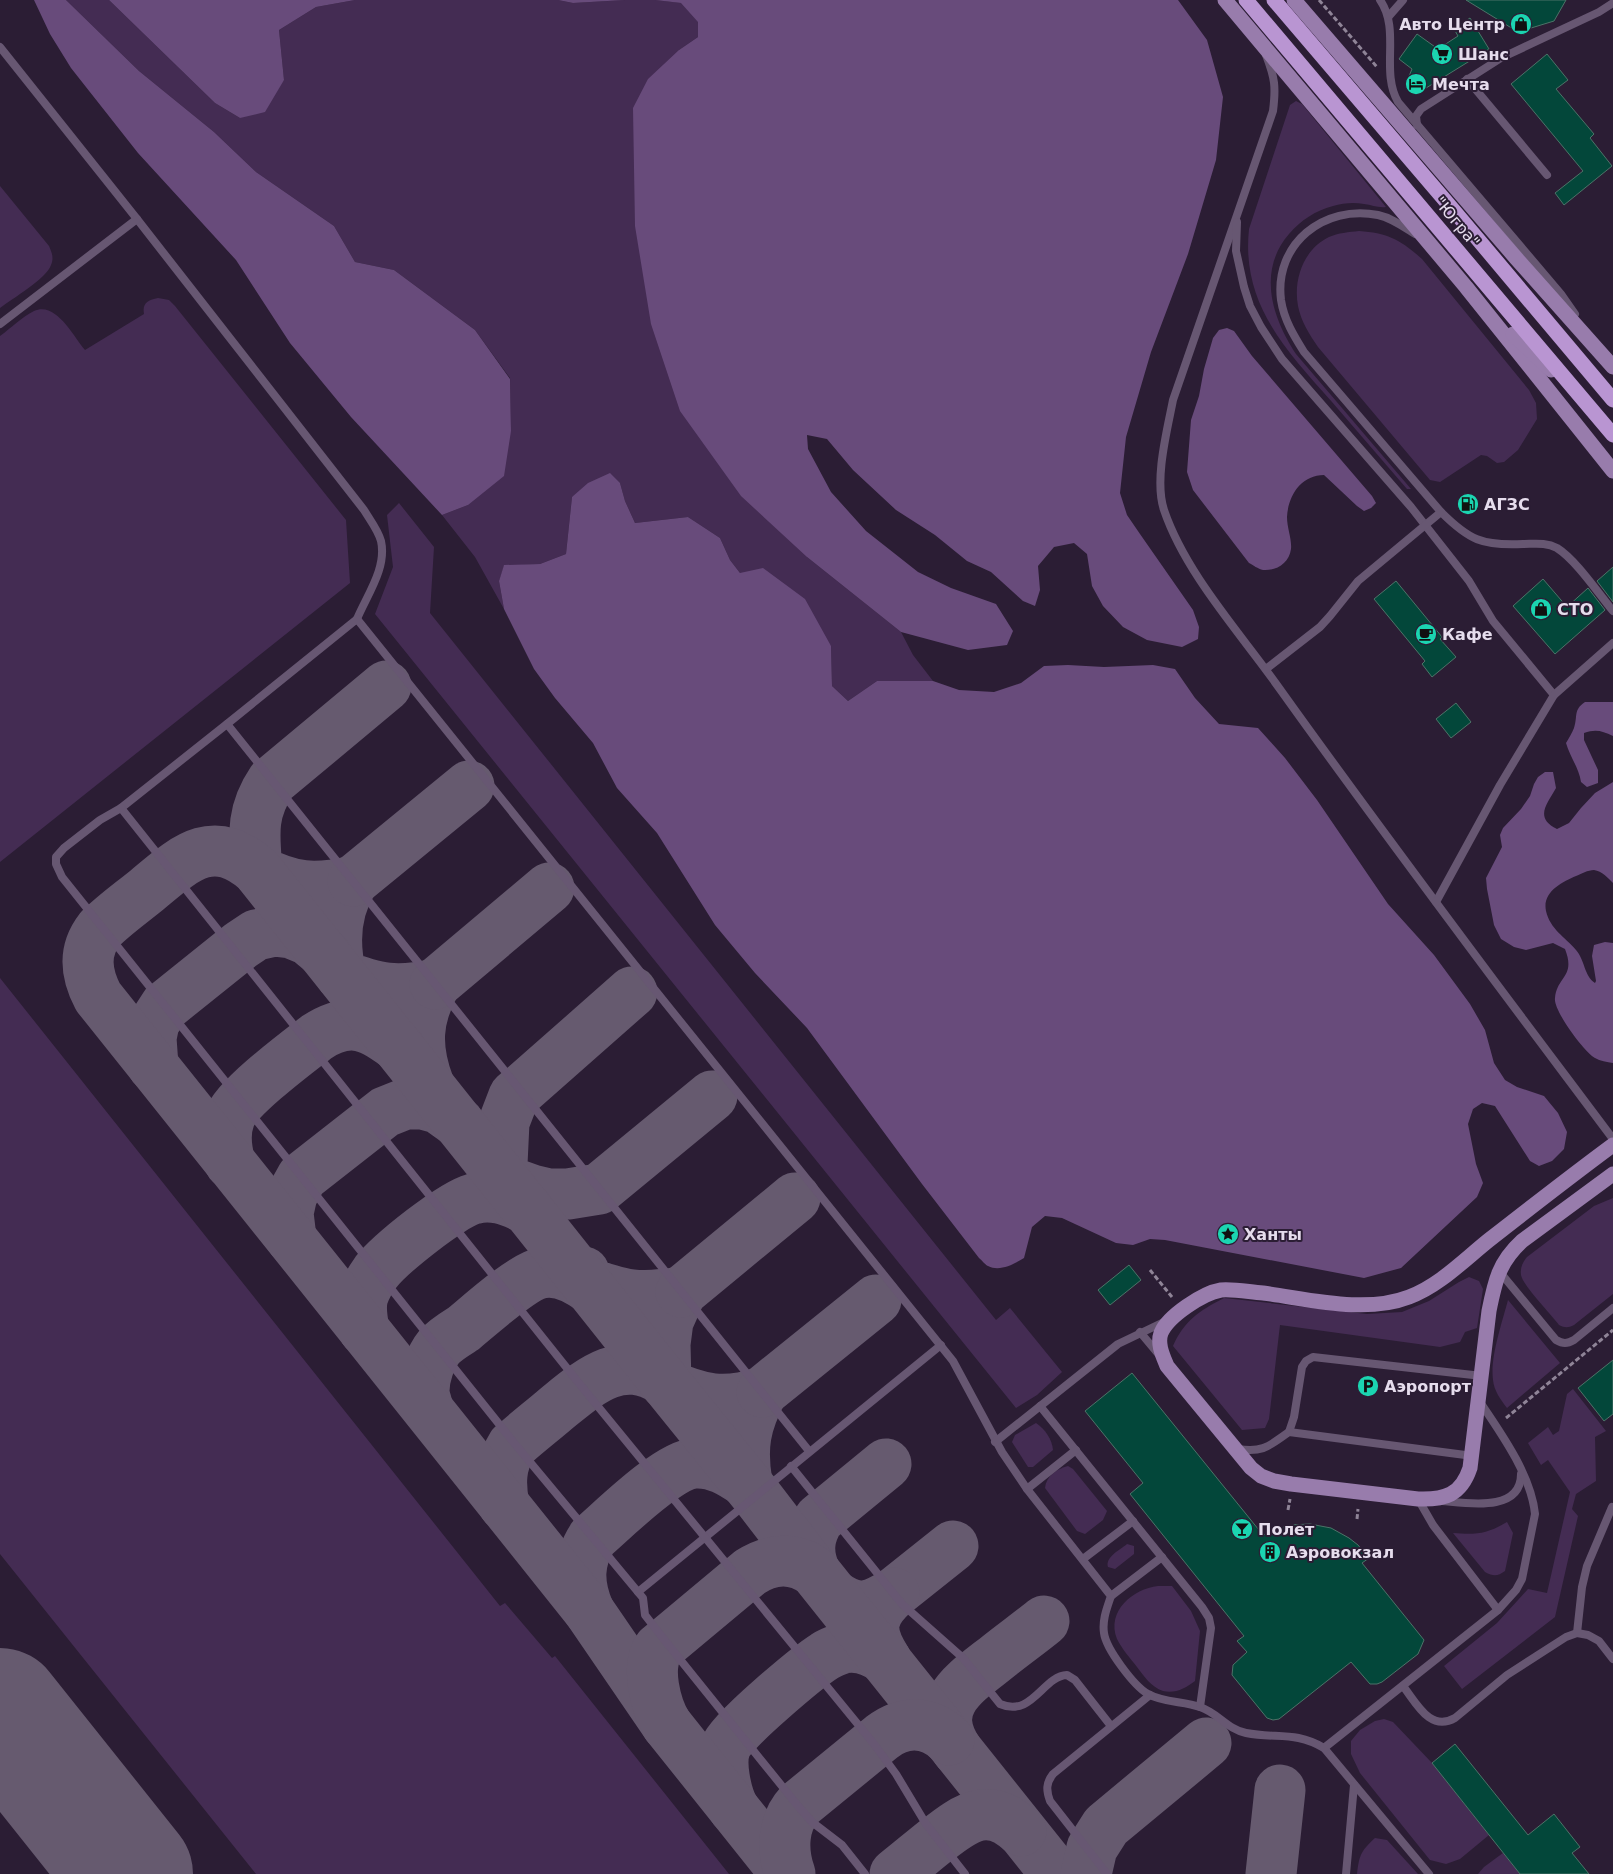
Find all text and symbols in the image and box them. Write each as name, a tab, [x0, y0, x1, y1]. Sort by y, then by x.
shop icon: Авто Центр	[1509, 12, 1533, 36]
place label: Авто Центр	[1399, 15, 1505, 34]
supermarket icon: Шанс	[1430, 42, 1454, 66]
place label: Шанс	[1458, 45, 1509, 64]
hotel icon: Мечта	[1404, 72, 1428, 96]
place label: Мечта	[1432, 75, 1490, 94]
street label: "Югра"	[1430, 193, 1484, 251]
fuel station icon: АГЗС	[1456, 492, 1480, 516]
place label: АГЗС	[1484, 495, 1530, 514]
shop icon: СТО	[1529, 597, 1553, 621]
place label: СТО	[1557, 600, 1593, 619]
cafe icon: Кафе	[1414, 622, 1438, 646]
place label: Кафе	[1442, 625, 1493, 644]
place icon: Ханты	[1216, 1222, 1240, 1246]
place label: Ханты	[1244, 1225, 1302, 1244]
parking icon: Аэропорт	[1356, 1374, 1380, 1398]
place label: Аэропорт	[1384, 1377, 1472, 1396]
bar icon: Полет	[1230, 1517, 1254, 1541]
place label: Полет	[1258, 1520, 1315, 1539]
building icon: Аэровокзал	[1258, 1540, 1282, 1564]
place label: Аэровокзал	[1286, 1543, 1394, 1562]

